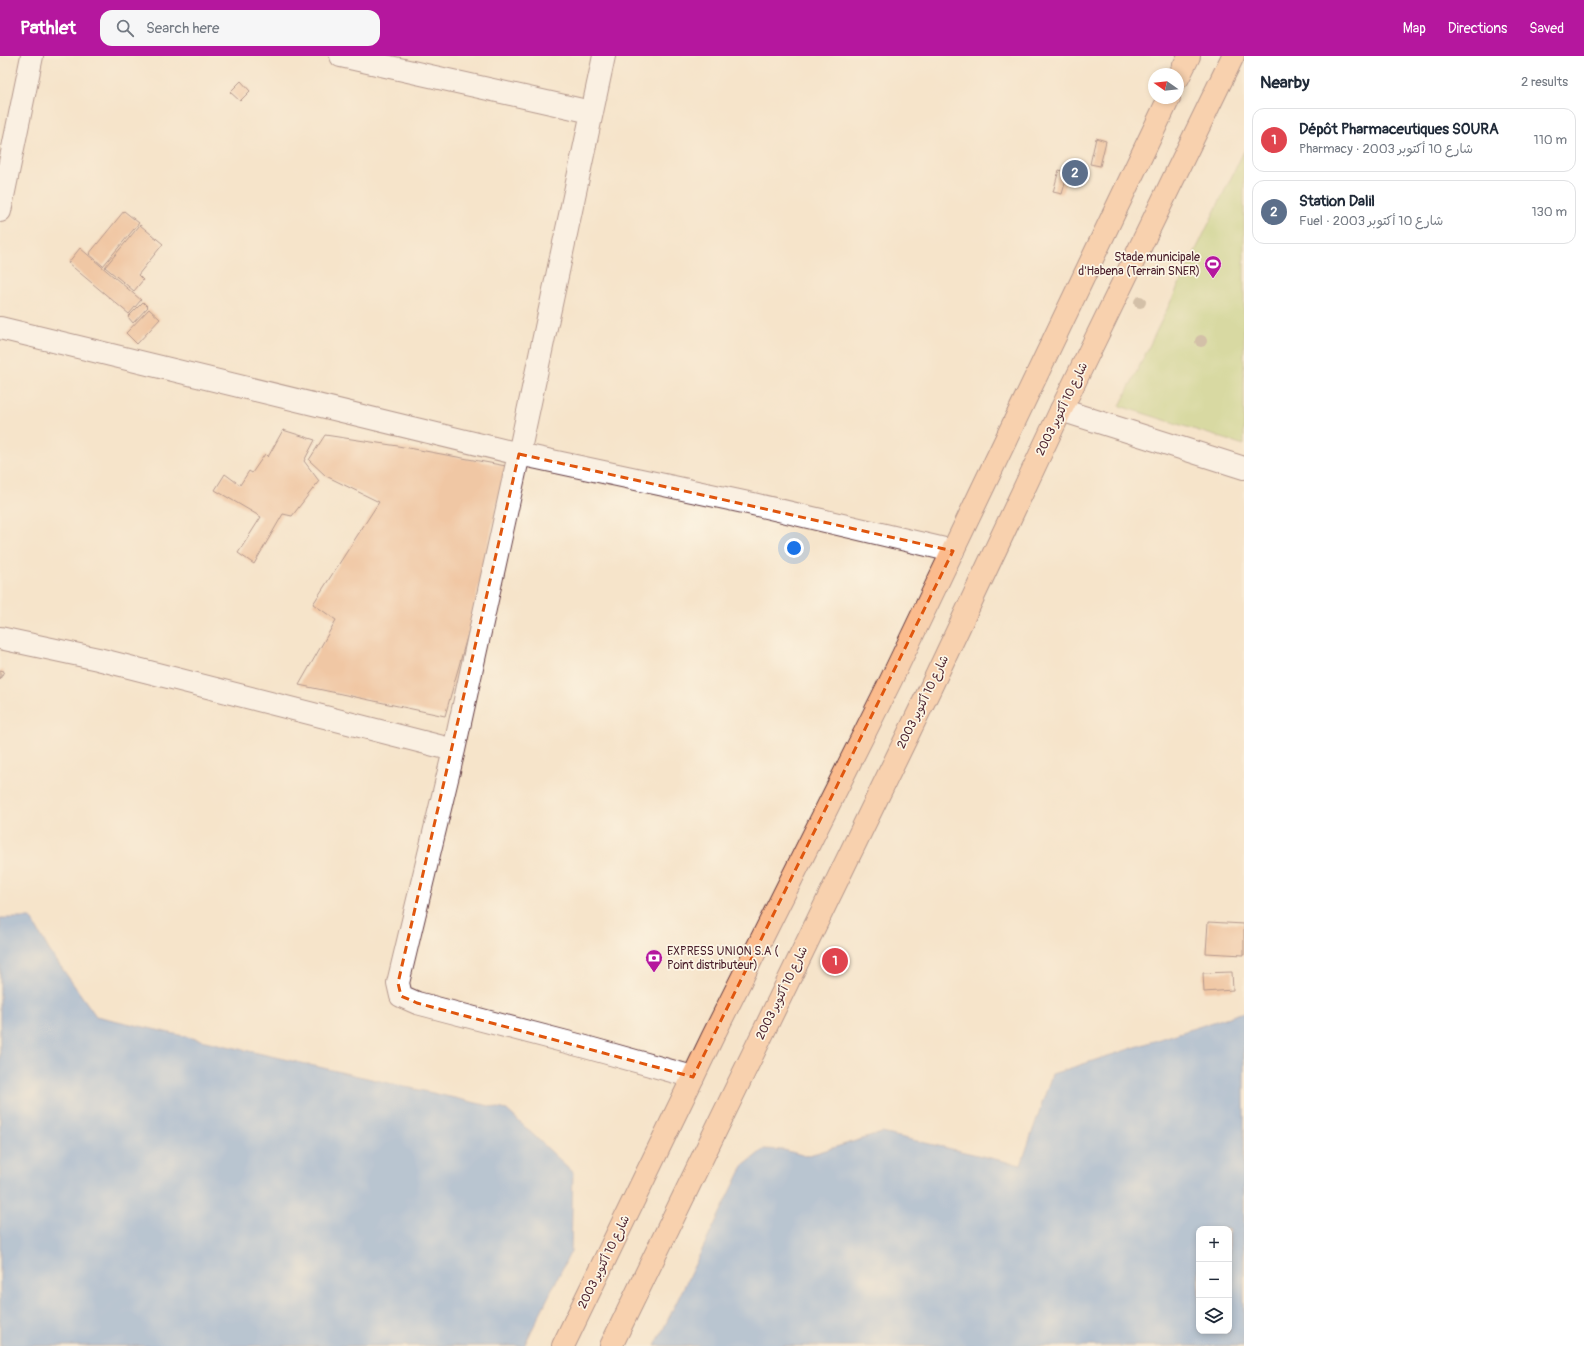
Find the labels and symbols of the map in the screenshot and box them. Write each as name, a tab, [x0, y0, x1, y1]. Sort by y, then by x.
north arrow	[1148, 68, 1184, 104]
pin: 2	[1062, 158, 1088, 188]
place label: Stade municipale d'Habena (Terrain SNER)	[1078, 250, 1200, 279]
sports icon: Stade municipale d'Habena (Terrain SNER)	[1203, 254, 1223, 279]
street label: شارع 10 أكتوبر 2003	[1033, 360, 1092, 459]
your location	[784, 538, 804, 558]
street label: شارع 10 أكتوبر 2003	[894, 653, 953, 752]
place label: EXPRESS UNION S.A ( Point distributeur)	[667, 944, 778, 973]
street label: شارع 10 أكتوبر 2003	[753, 944, 812, 1043]
pin: 1	[822, 946, 848, 976]
bank icon: EXPRESS UNION S.A ( Point distributeur)	[644, 948, 664, 973]
street label: شارع 10 أكتوبر 2003	[575, 1213, 634, 1312]

